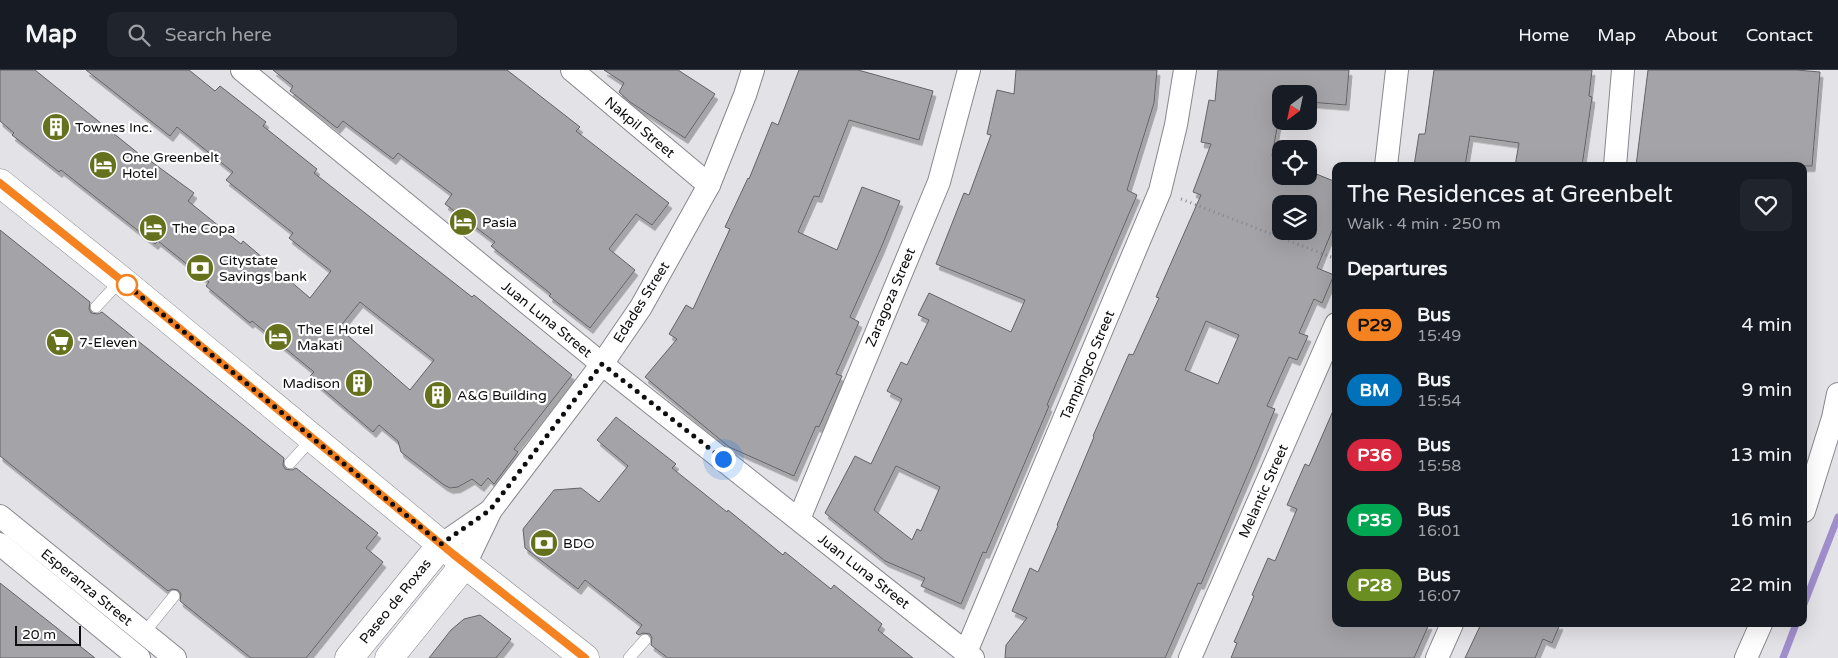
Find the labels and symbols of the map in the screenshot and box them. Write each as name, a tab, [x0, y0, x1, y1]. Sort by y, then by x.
north arrow	[1272, 85, 1318, 130]
street label: Nakpil Street	[601, 93, 679, 162]
building icon: Townes Inc.	[41, 112, 71, 142]
place label: Townes Inc.	[75, 119, 152, 136]
place label: One Greenbelt Hotel	[122, 149, 220, 182]
hotel icon: One Greenbelt Hotel	[88, 150, 118, 180]
hotel icon: Pasia	[448, 207, 478, 237]
hotel icon: The Copa	[138, 213, 168, 243]
place label: Pasia	[482, 214, 517, 231]
place label: The Copa	[172, 220, 235, 237]
street label: Zaragoza Street	[862, 245, 919, 349]
place label: Citystate Savings bank	[219, 252, 307, 285]
bank icon: Citystate Savings bank	[185, 253, 215, 283]
street label: Edades Street	[610, 258, 674, 346]
unlabelled marker	[116, 274, 138, 296]
street label: Juan Luna Street	[498, 278, 596, 362]
street label: Tampingco Street	[1057, 307, 1118, 423]
place label: The E Hotel Makati	[297, 321, 374, 354]
hotel icon: The E Hotel Makati	[263, 322, 293, 352]
supermarket icon: 7-Eleven	[45, 327, 75, 357]
place label: 7-Eleven	[79, 334, 137, 351]
building icon: Madison	[344, 368, 374, 398]
place label: Madison	[283, 375, 340, 392]
building icon: A&G Building	[423, 380, 453, 410]
place label: A&G Building	[457, 387, 547, 404]
street label: Melantic Street	[1235, 441, 1292, 541]
your location	[711, 447, 736, 472]
bank icon: BDO	[529, 528, 559, 558]
street label: Juan Luna Street	[814, 530, 913, 613]
place label: BDO	[563, 535, 595, 552]
street label: Esperanza Street	[38, 545, 136, 630]
street label: Paseo de Roxas	[356, 555, 435, 647]
scale bar	[15, 623, 81, 646]

